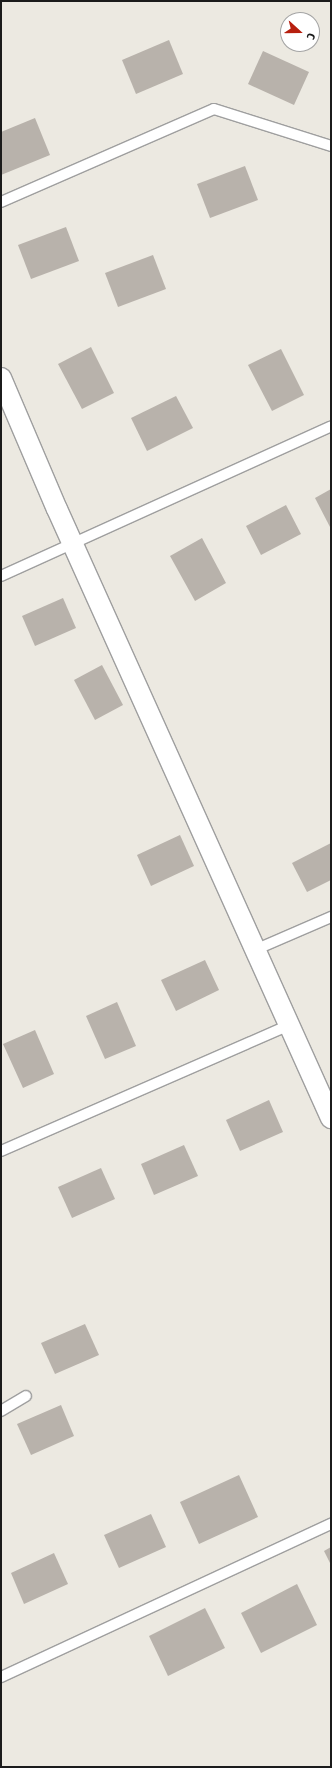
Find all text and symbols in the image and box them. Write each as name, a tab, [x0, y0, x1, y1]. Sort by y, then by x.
north arrow	[280, 12, 320, 52]
text: С	[304, 31, 318, 41]

